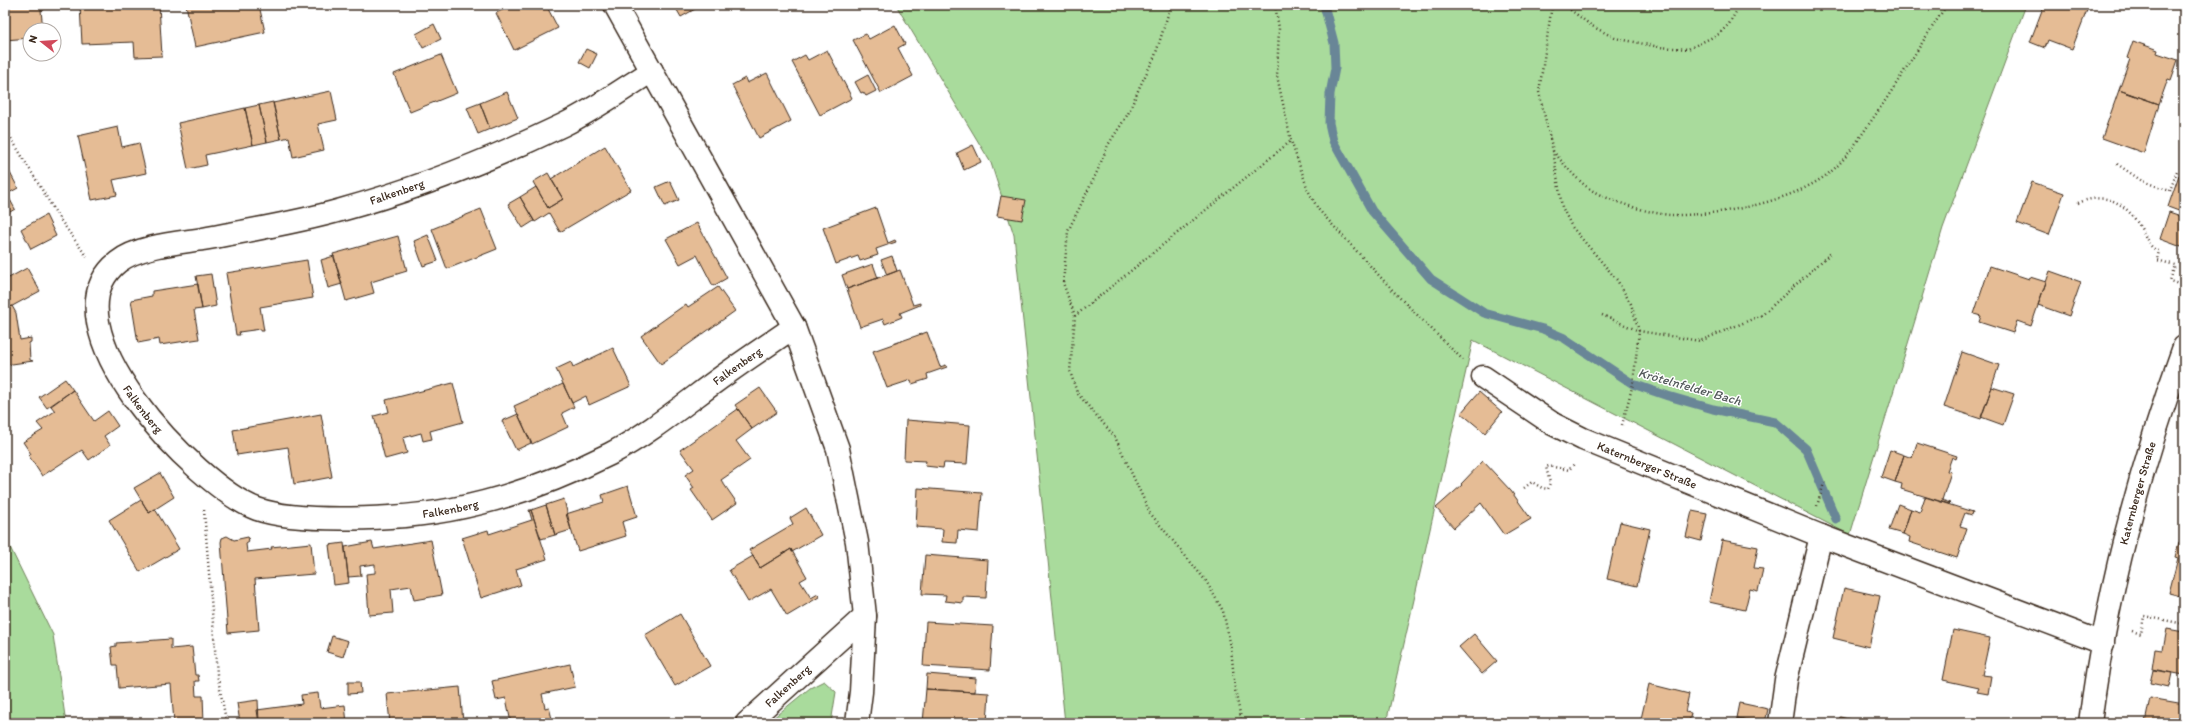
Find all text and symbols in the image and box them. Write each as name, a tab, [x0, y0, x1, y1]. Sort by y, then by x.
north arrow	[22, 22, 62, 62]
text: N	[26, 34, 40, 45]
street label: Falkenberg	[368, 176, 427, 208]
street label: Falkenberg	[710, 344, 765, 388]
water label: Krötelnfelder Bach	[1637, 365, 1744, 409]
street label: Falkenberg	[120, 383, 166, 437]
street label: Katernberger Straße	[1595, 439, 1699, 492]
street label: Katernberger Straße	[2117, 440, 2159, 546]
street label: Falkenberg	[422, 496, 481, 521]
street label: Falkenberg	[762, 661, 814, 710]

